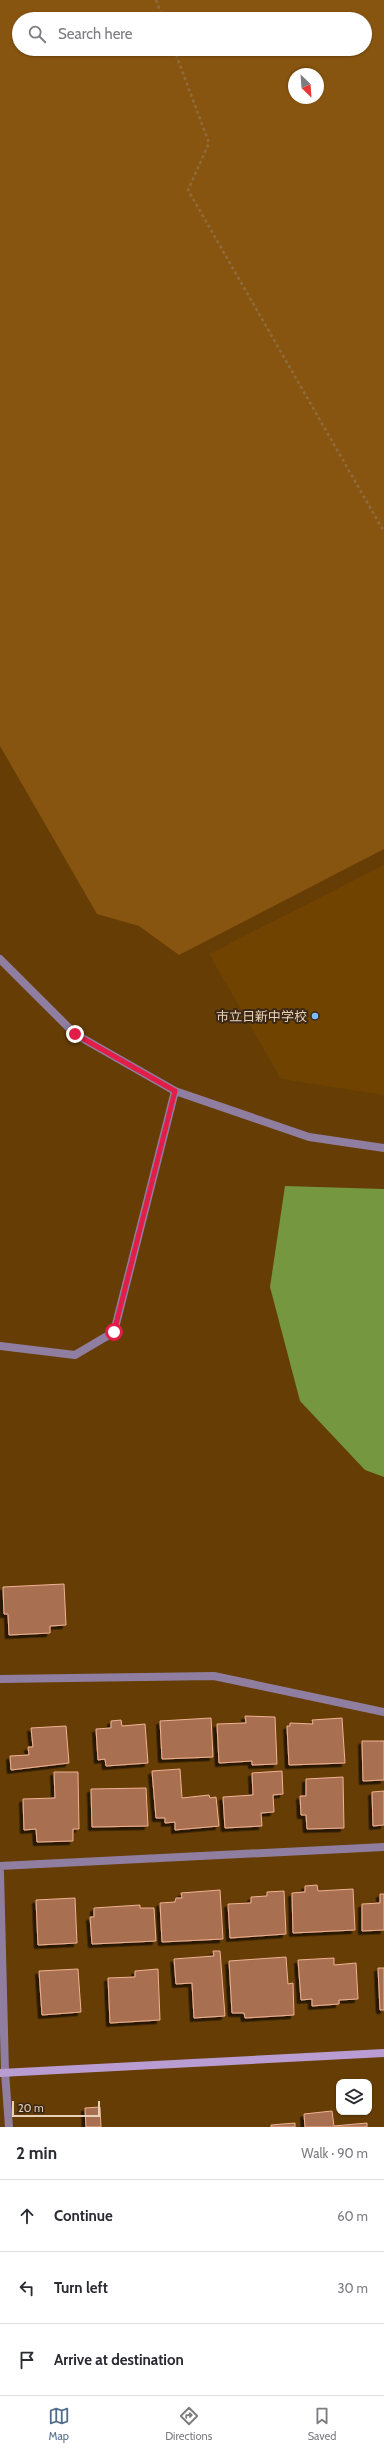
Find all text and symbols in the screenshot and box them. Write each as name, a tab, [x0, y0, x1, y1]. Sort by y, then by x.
search box	[12, 12, 372, 56]
icon: search	[26, 23, 48, 45]
text: Search here	[58, 25, 133, 43]
north arrow	[288, 68, 324, 104]
place label: 市立日新中学校	[216, 1008, 307, 1024]
marker: 市立日新中学校	[310, 1011, 320, 1021]
route end	[66, 1025, 84, 1043]
route start	[105, 1323, 123, 1341]
map controls	[336, 2079, 372, 2115]
button: layers	[336, 2079, 372, 2115]
scale bar	[12, 2099, 100, 2118]
text: 20 m	[18, 2101, 44, 2115]
text: 2 min	[16, 2143, 57, 2163]
text: Walk · 90 m	[301, 2145, 368, 2161]
icon: ahead	[16, 2205, 38, 2227]
text: Continue	[54, 2207, 113, 2225]
text: 60 m	[337, 2208, 368, 2224]
icon: left	[16, 2277, 38, 2299]
text: Turn left	[54, 2279, 108, 2297]
text: 30 m	[338, 2280, 368, 2296]
icon: arrive	[16, 2349, 38, 2371]
text: Arrive at destination	[54, 2351, 184, 2369]
tab: Map	[48, 2405, 70, 2443]
tab: Directions	[165, 2405, 212, 2443]
tab: Saved	[308, 2405, 336, 2443]

